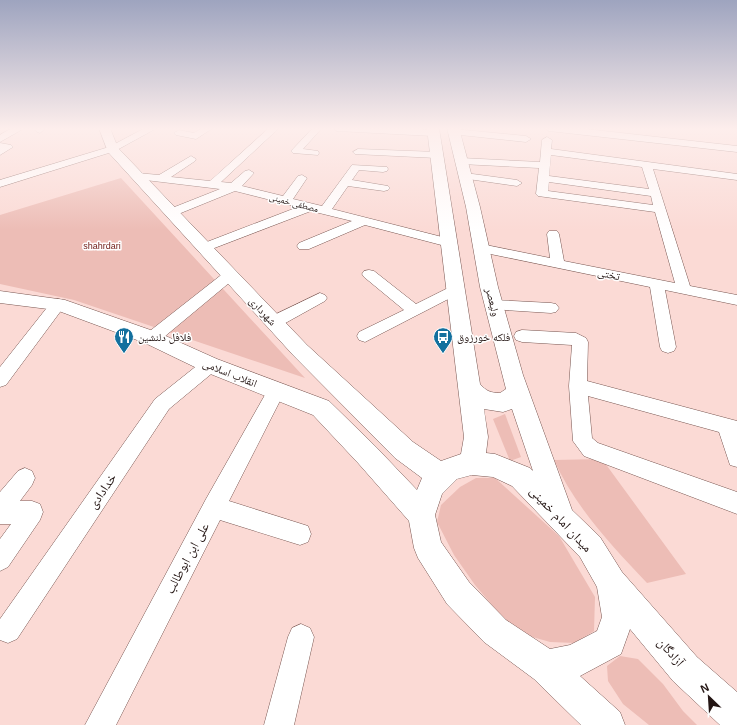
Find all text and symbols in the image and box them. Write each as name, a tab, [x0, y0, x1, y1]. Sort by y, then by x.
street label: مصطفی خمینی	[268, 192, 320, 215]
park label: shahrdari	[83, 241, 121, 251]
street label: تختی	[596, 266, 622, 283]
street label: ولیعصر	[483, 286, 502, 318]
street label: شهرداری	[246, 294, 279, 328]
restaurant icon: فلافل دلنشین	[113, 326, 135, 354]
bus stop icon: فلکه خورزوق	[432, 326, 454, 354]
place label: فلافل دلنشین	[138, 331, 192, 344]
place label: فلکه خورزوق	[457, 331, 511, 344]
street label: انقلاب اسلامی	[201, 357, 259, 390]
street label: خدادادی	[85, 470, 120, 512]
street label: میدان امام خمینی	[526, 483, 595, 556]
street label: علی ابن ابوطالب	[162, 520, 213, 597]
street label: آزادگان	[654, 635, 688, 671]
north arrow	[689, 677, 729, 717]
text: N	[699, 681, 711, 695]

